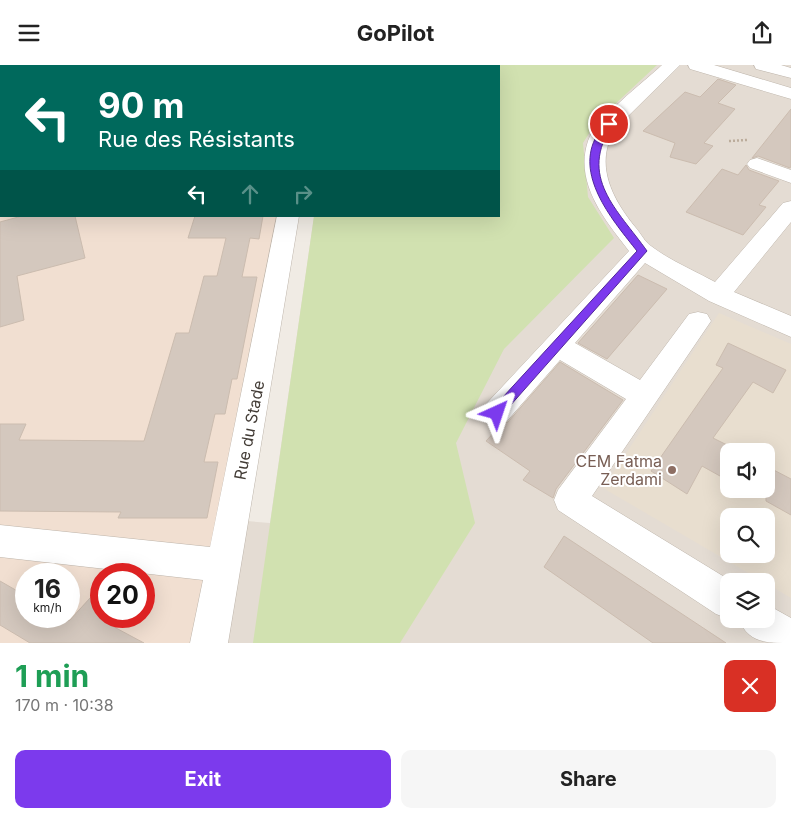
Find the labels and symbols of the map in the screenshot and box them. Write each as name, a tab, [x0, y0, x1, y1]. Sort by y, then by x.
pin	[588, 103, 630, 145]
street label: Rue du Stade	[230, 379, 268, 481]
position arrow	[470, 386, 522, 438]
place label: CEM Fatma Zerdami	[575, 451, 662, 489]
marker: CEM Fatma Zerdami	[666, 464, 678, 476]
speed limit sign: 20	[90, 563, 155, 628]

